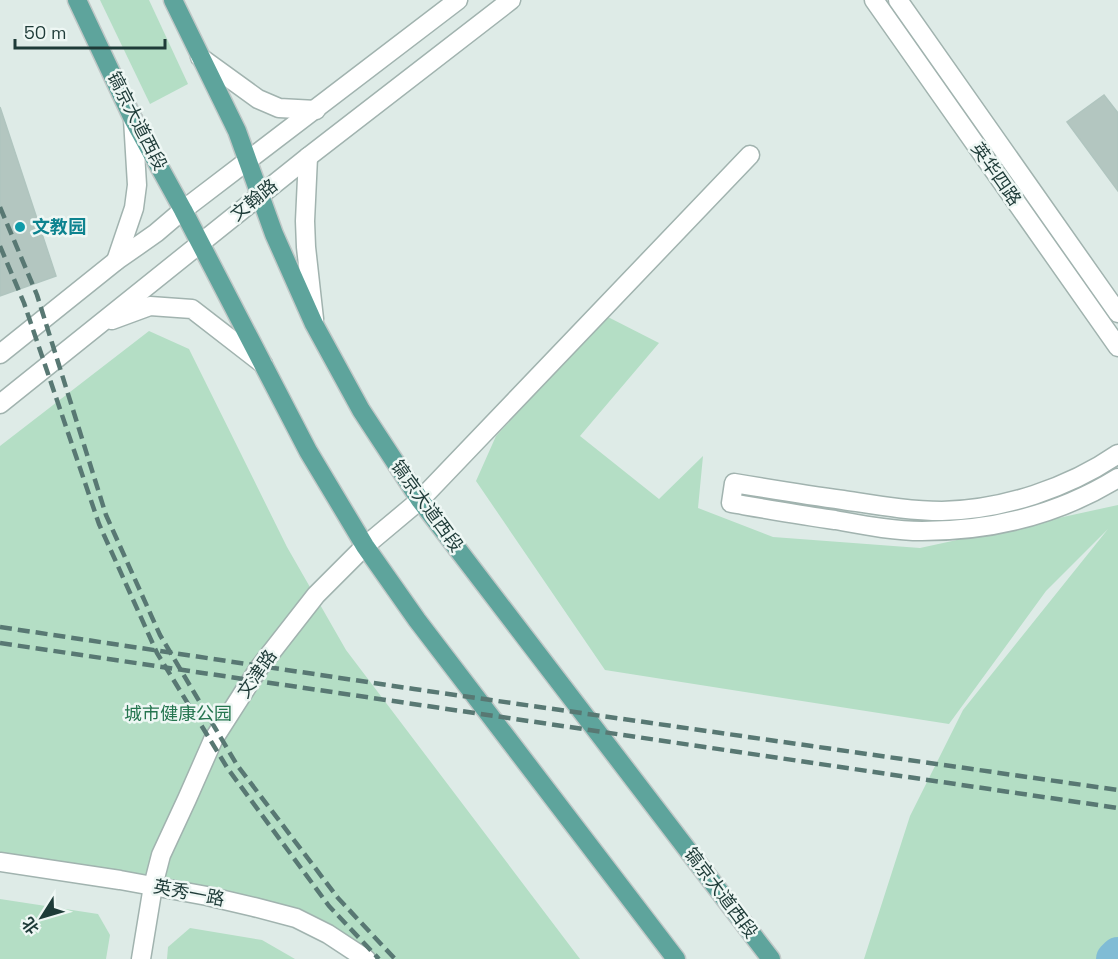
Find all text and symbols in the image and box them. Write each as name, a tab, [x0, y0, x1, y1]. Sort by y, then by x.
scale bar	[15, 12, 165, 50]
text: 50 m	[24, 21, 66, 44]
street label: 镐京大道西段	[103, 67, 172, 174]
street label: 英华四路	[966, 138, 1026, 210]
street label: 文翰路	[225, 174, 282, 226]
place label: 文教园	[32, 215, 86, 238]
marker: 文教园	[13, 220, 27, 234]
street label: 镐京大道西段	[386, 455, 468, 556]
street label: 文津路	[232, 645, 281, 702]
park label: 城市健康公园	[124, 702, 232, 725]
street label: 镐京大道西段	[680, 843, 763, 943]
street label: 英秀一路	[152, 874, 227, 911]
north arrow	[12, 887, 72, 947]
text: 北	[17, 913, 44, 938]

